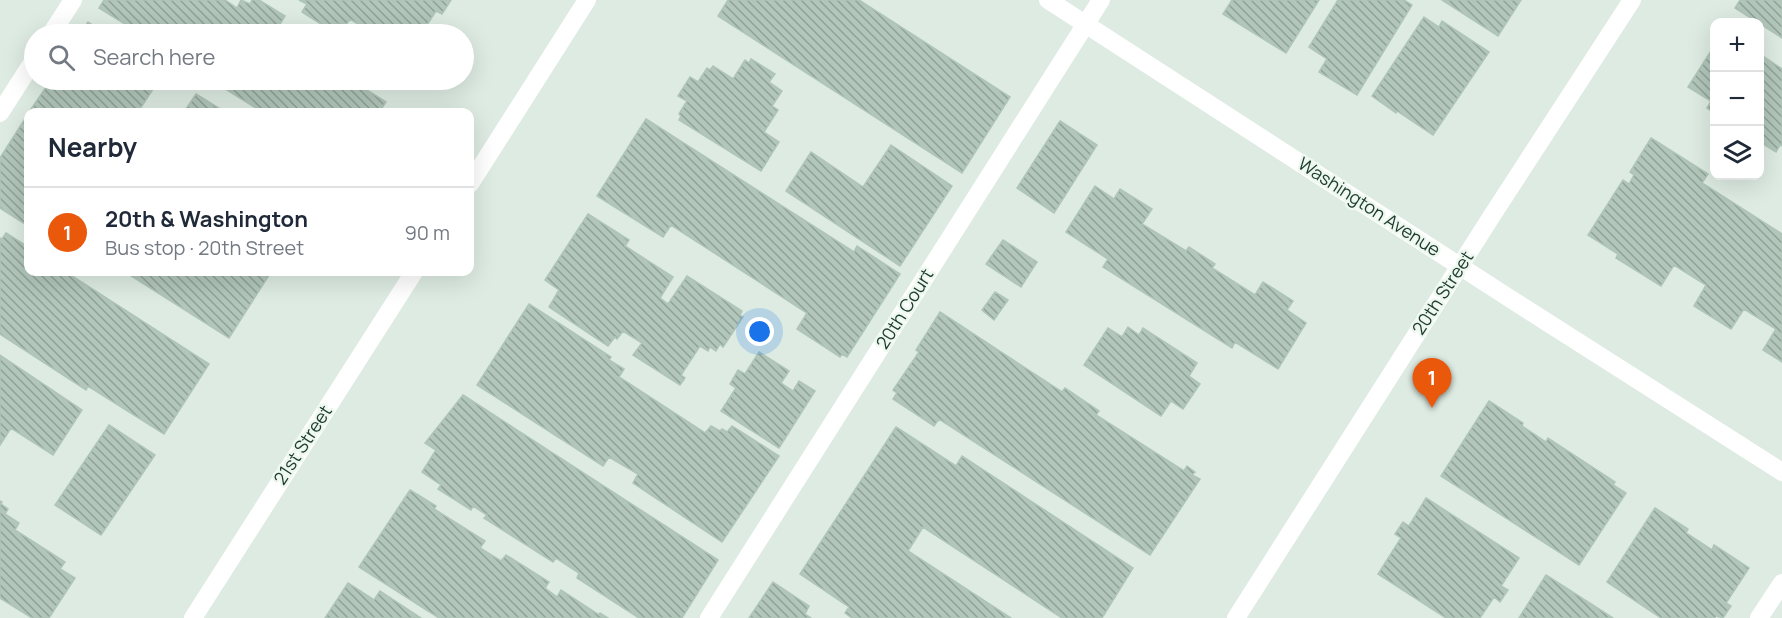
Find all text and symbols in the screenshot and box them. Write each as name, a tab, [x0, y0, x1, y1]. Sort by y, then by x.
map controls	[1710, 18, 1764, 180]
button: +	[1710, 18, 1764, 72]
search box	[24, 24, 474, 90]
icon: search	[45, 41, 78, 74]
text: Search here	[93, 42, 215, 72]
button: −	[1710, 72, 1764, 126]
button: layers	[1710, 126, 1764, 180]
text: Nearby	[48, 129, 137, 165]
street label: Washington Avenue	[1294, 151, 1445, 261]
text: 20th & Washington	[105, 204, 308, 234]
text: 1	[63, 219, 72, 246]
text: 90 m	[404, 219, 450, 246]
text: Bus stop · 20th Street	[105, 234, 304, 261]
street label: 20th Street	[1406, 246, 1478, 339]
street label: 20th Court	[870, 264, 938, 353]
your location	[745, 317, 774, 346]
pin: 1	[1412, 358, 1452, 408]
street label: 21st Street	[267, 400, 337, 489]

